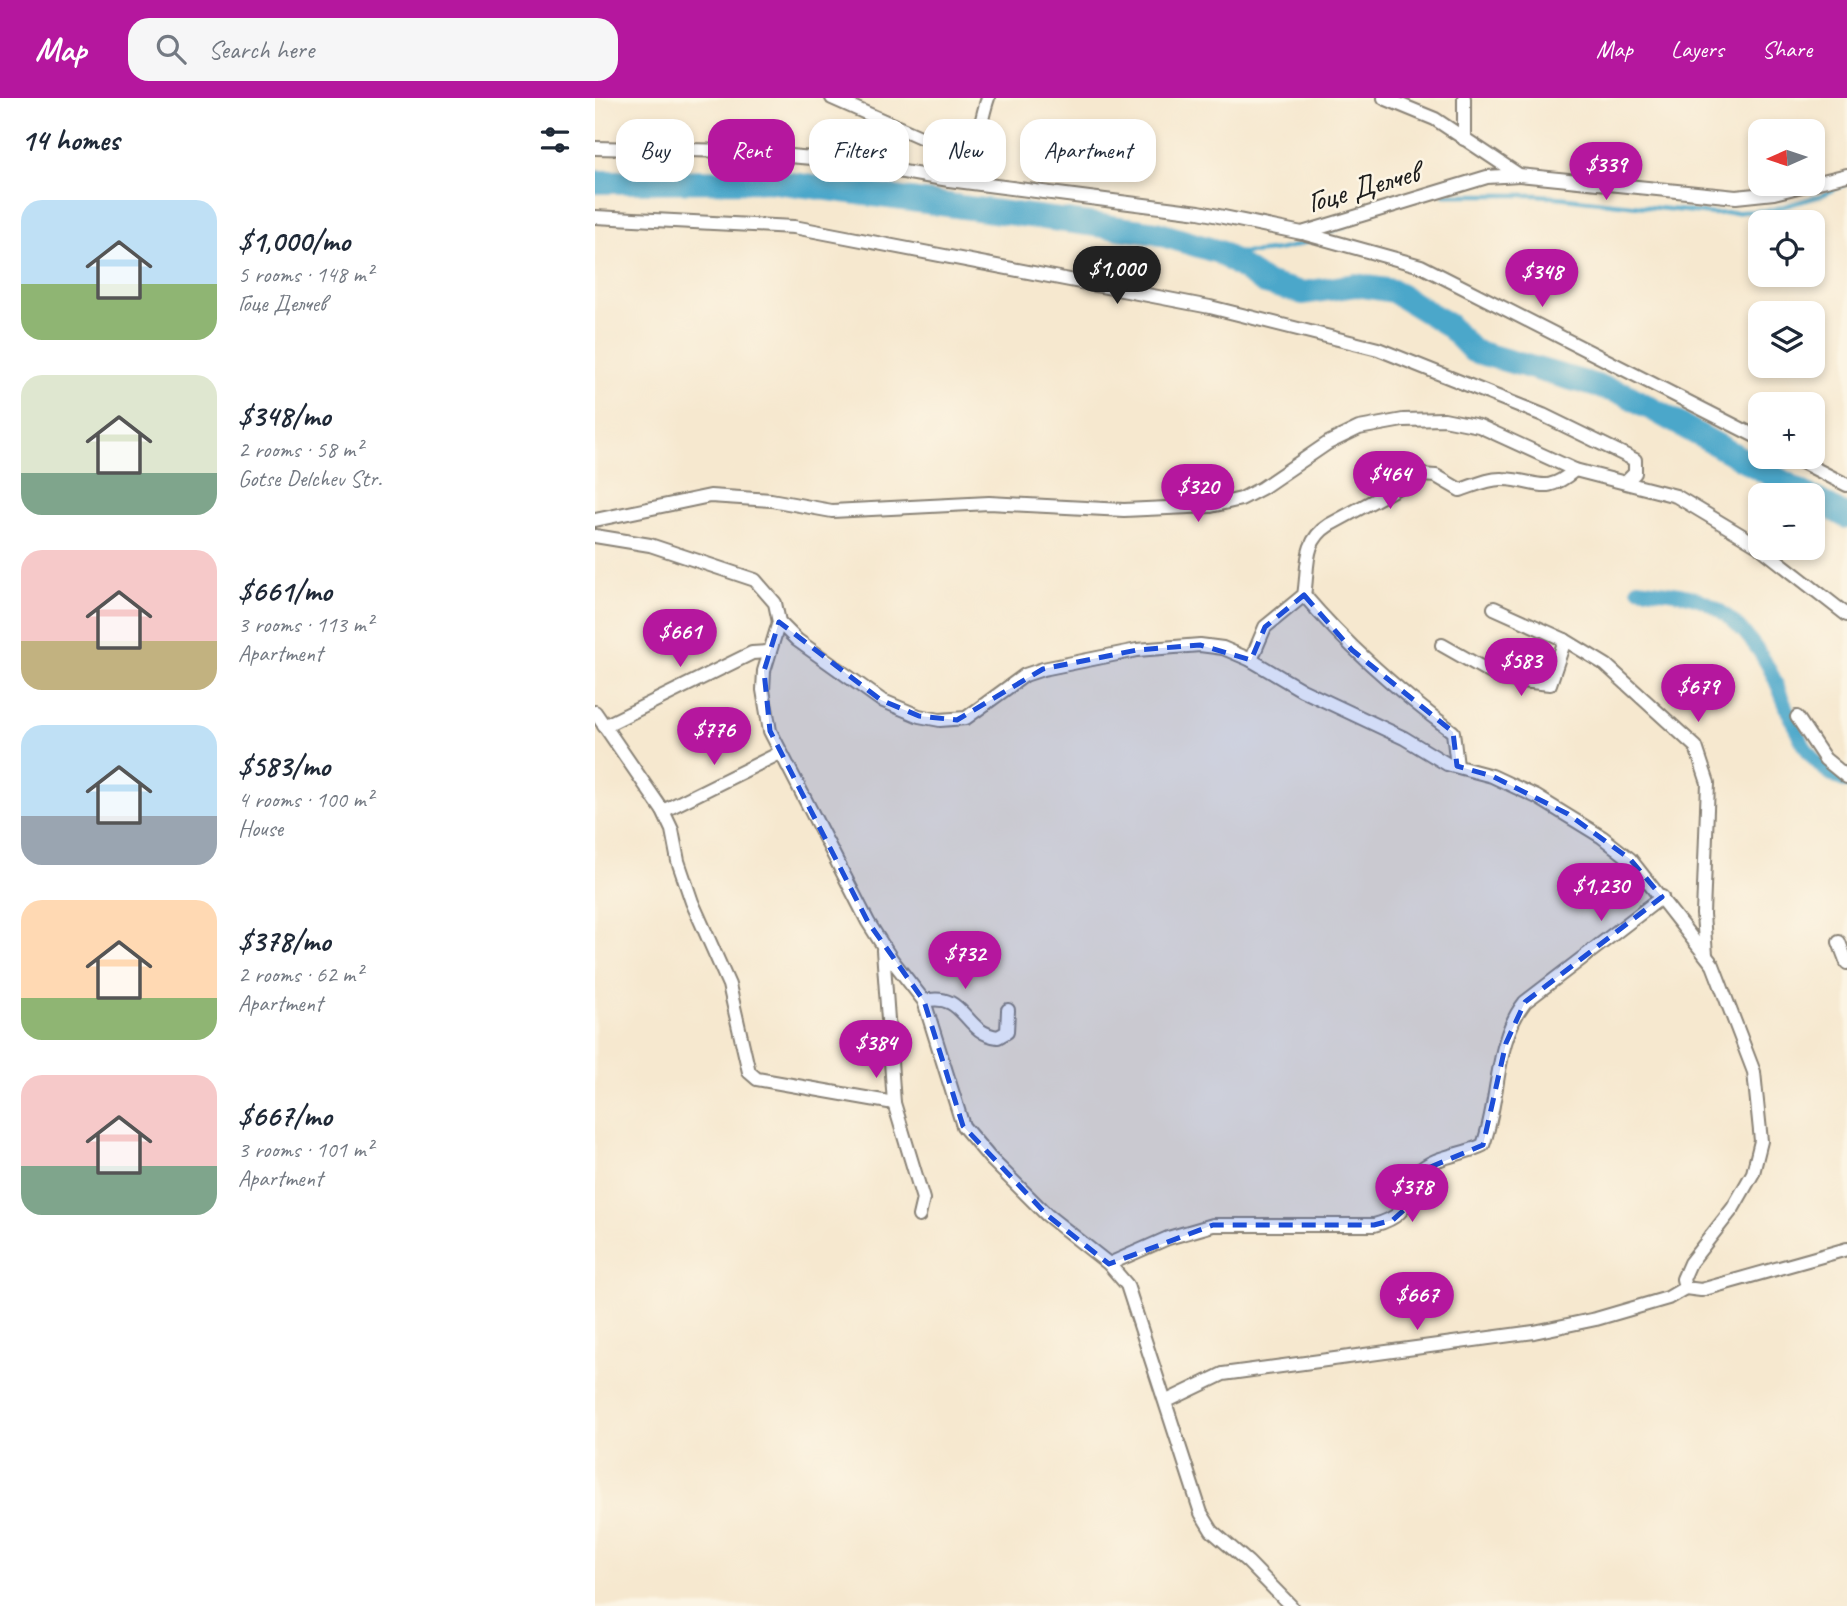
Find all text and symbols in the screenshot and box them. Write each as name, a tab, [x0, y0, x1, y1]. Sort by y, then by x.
search box	[128, 18, 618, 81]
text: Map	[35, 28, 86, 70]
icon: search	[152, 30, 190, 68]
text: Search here	[208, 33, 314, 66]
text: Map	[1596, 34, 1633, 64]
text: Layers	[1671, 34, 1724, 64]
text: Share	[1762, 34, 1812, 64]
chip: Buy	[616, 119, 694, 182]
chip: Rent	[708, 119, 795, 182]
chip: Filters	[809, 119, 909, 182]
chip: New	[923, 119, 1006, 182]
chip: Apartment	[1020, 119, 1156, 182]
north arrow	[1748, 119, 1825, 196]
map controls	[1748, 119, 1825, 560]
text: 14 homes	[21, 121, 119, 159]
icon: filters	[536, 121, 574, 159]
pin: $339	[1565, 142, 1647, 202]
text: $339	[1585, 150, 1627, 179]
street label: Гоце Делчев	[1303, 151, 1430, 221]
button: locate	[1748, 210, 1825, 287]
text: $1,000/mo	[238, 222, 350, 260]
icon: home	[77, 228, 161, 312]
pin: $1,000	[1060, 246, 1174, 306]
pin: $348	[1501, 250, 1583, 309]
text: $1,000	[1089, 254, 1145, 283]
text: $348	[1521, 257, 1563, 286]
text: 5 rooms · 148 m²	[238, 260, 373, 289]
text: Гоце Делчев	[238, 289, 326, 318]
button: layers	[1748, 301, 1825, 378]
button: +	[1748, 392, 1825, 469]
text: $348/mo	[238, 397, 330, 435]
icon: home	[77, 403, 161, 487]
text: 2 rooms · 58 m²	[238, 435, 362, 464]
pin: $464	[1349, 452, 1431, 511]
text: $464	[1369, 459, 1411, 488]
text: Gotse Delchev Str.	[238, 464, 382, 493]
pin: $320	[1157, 464, 1239, 524]
text: $320	[1177, 472, 1219, 501]
button: −	[1748, 483, 1825, 560]
text: $661/mo	[238, 572, 332, 610]
icon: home	[77, 578, 161, 662]
text: 3 rooms · 113 m²	[238, 610, 373, 639]
pin: $661	[639, 610, 721, 669]
text: $661	[659, 617, 701, 646]
pin: $583	[1480, 638, 1562, 698]
text: Apartment	[238, 639, 323, 668]
text: $583	[1500, 646, 1542, 675]
pin: $679	[1657, 664, 1739, 724]
text: $679	[1677, 672, 1719, 701]
pin: $776	[673, 708, 755, 767]
text: $776	[693, 715, 735, 744]
text: $583/mo	[238, 747, 330, 785]
icon: home	[77, 753, 161, 837]
text: 4 rooms · 100 m²	[238, 785, 373, 814]
text: House	[238, 814, 283, 843]
pin: $1,230	[1544, 864, 1658, 923]
text: $1,230	[1573, 871, 1629, 900]
text: $378/mo	[238, 922, 330, 960]
icon: home	[77, 928, 161, 1012]
pin: $732	[924, 932, 1006, 991]
text: $732	[944, 939, 986, 968]
text: 2 rooms · 62 m²	[238, 960, 362, 989]
text: Apartment	[238, 989, 323, 1018]
pin: $384	[835, 1020, 917, 1080]
text: $384	[855, 1028, 897, 1057]
text: $667/mo	[238, 1097, 332, 1135]
icon: home	[77, 1103, 161, 1187]
text: 3 rooms · 101 m²	[238, 1135, 373, 1164]
text: Apartment	[238, 1164, 323, 1193]
pin: $378	[1371, 1164, 1453, 1224]
text: $378	[1391, 1172, 1433, 1201]
pin: $667	[1376, 1272, 1458, 1332]
text: $667	[1396, 1280, 1438, 1309]

